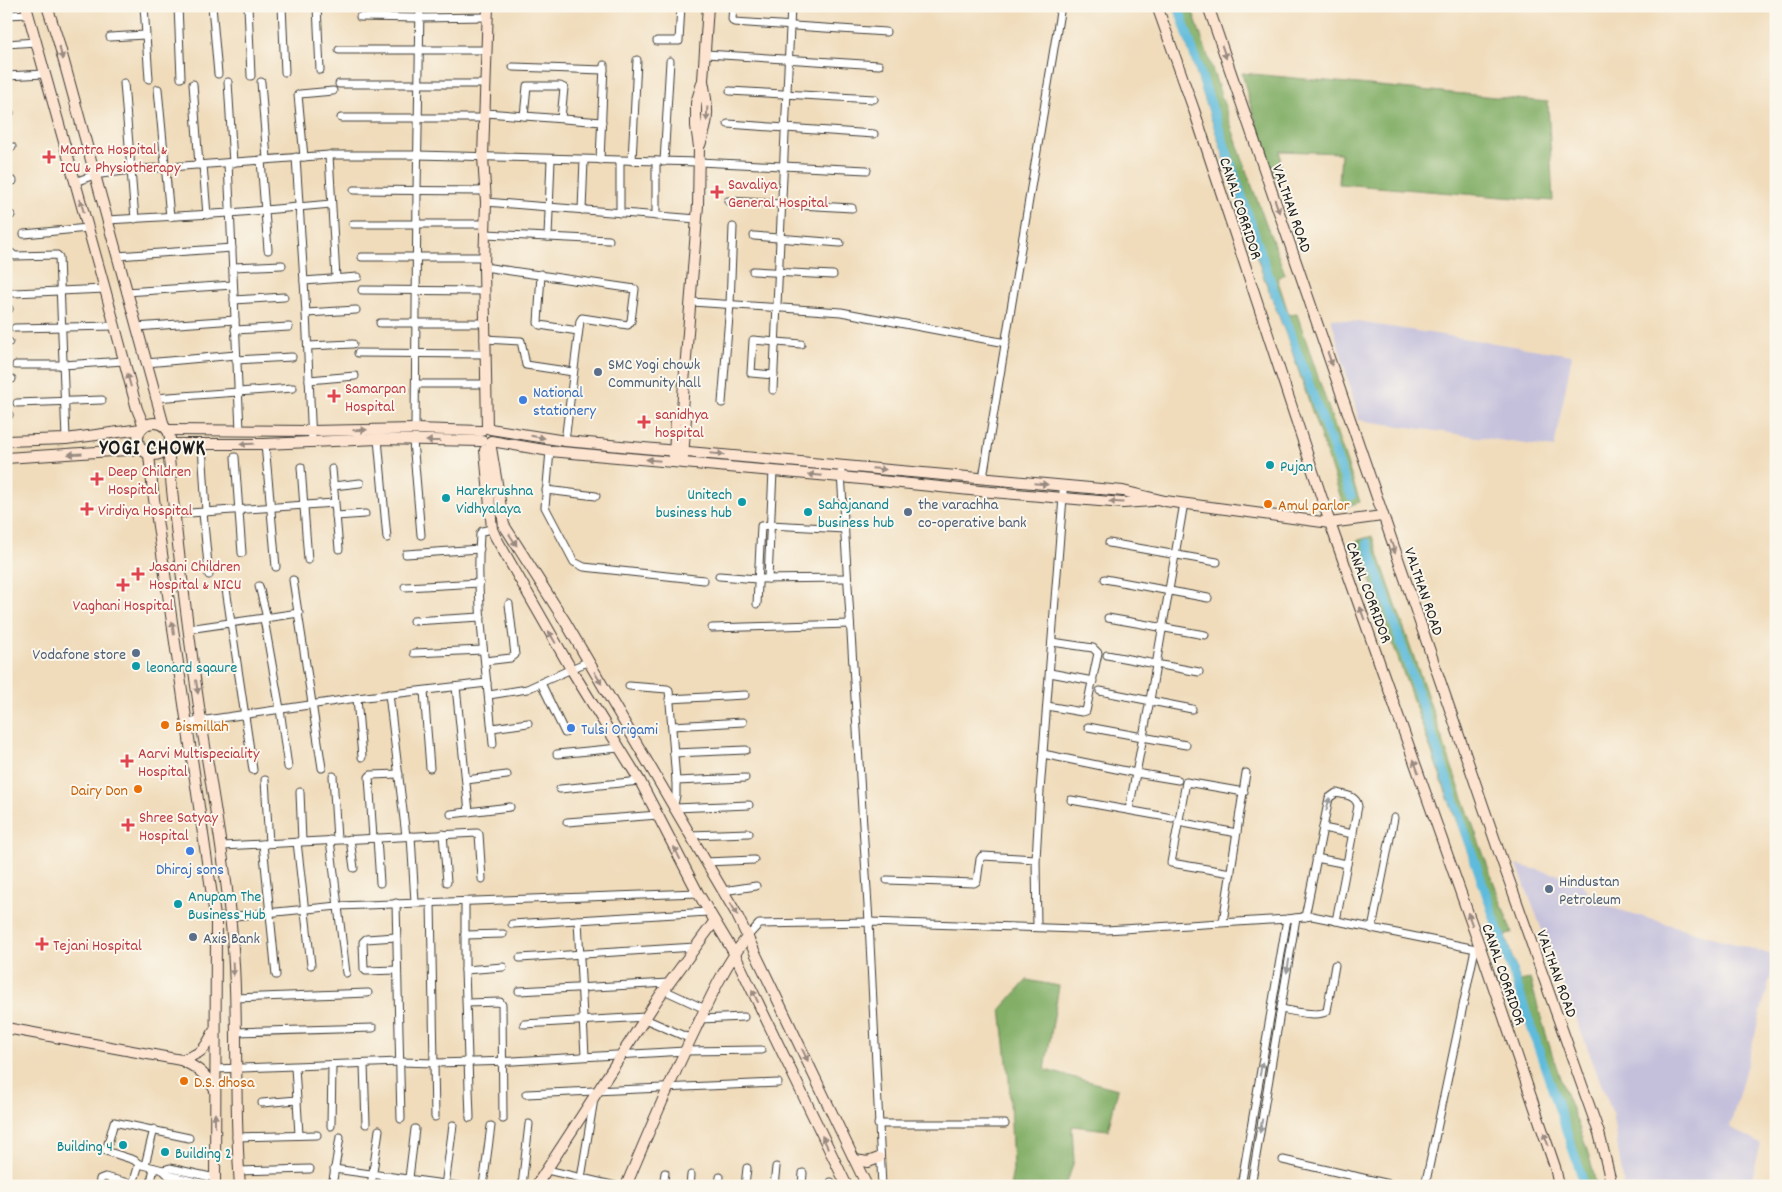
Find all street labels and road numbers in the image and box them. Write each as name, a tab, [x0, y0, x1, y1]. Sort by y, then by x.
street label: CANAL CORRIDOR	[1212, 155, 1267, 263]
street label: VALTHAN ROAD	[1265, 162, 1316, 256]
street label: CANAL CORRIDOR	[1339, 539, 1397, 647]
street label: VALTHAN ROAD	[1397, 545, 1448, 639]
street label: CANAL CORRIDOR	[1474, 921, 1531, 1029]
street label: VALTHAN ROAD	[1529, 927, 1582, 1021]

